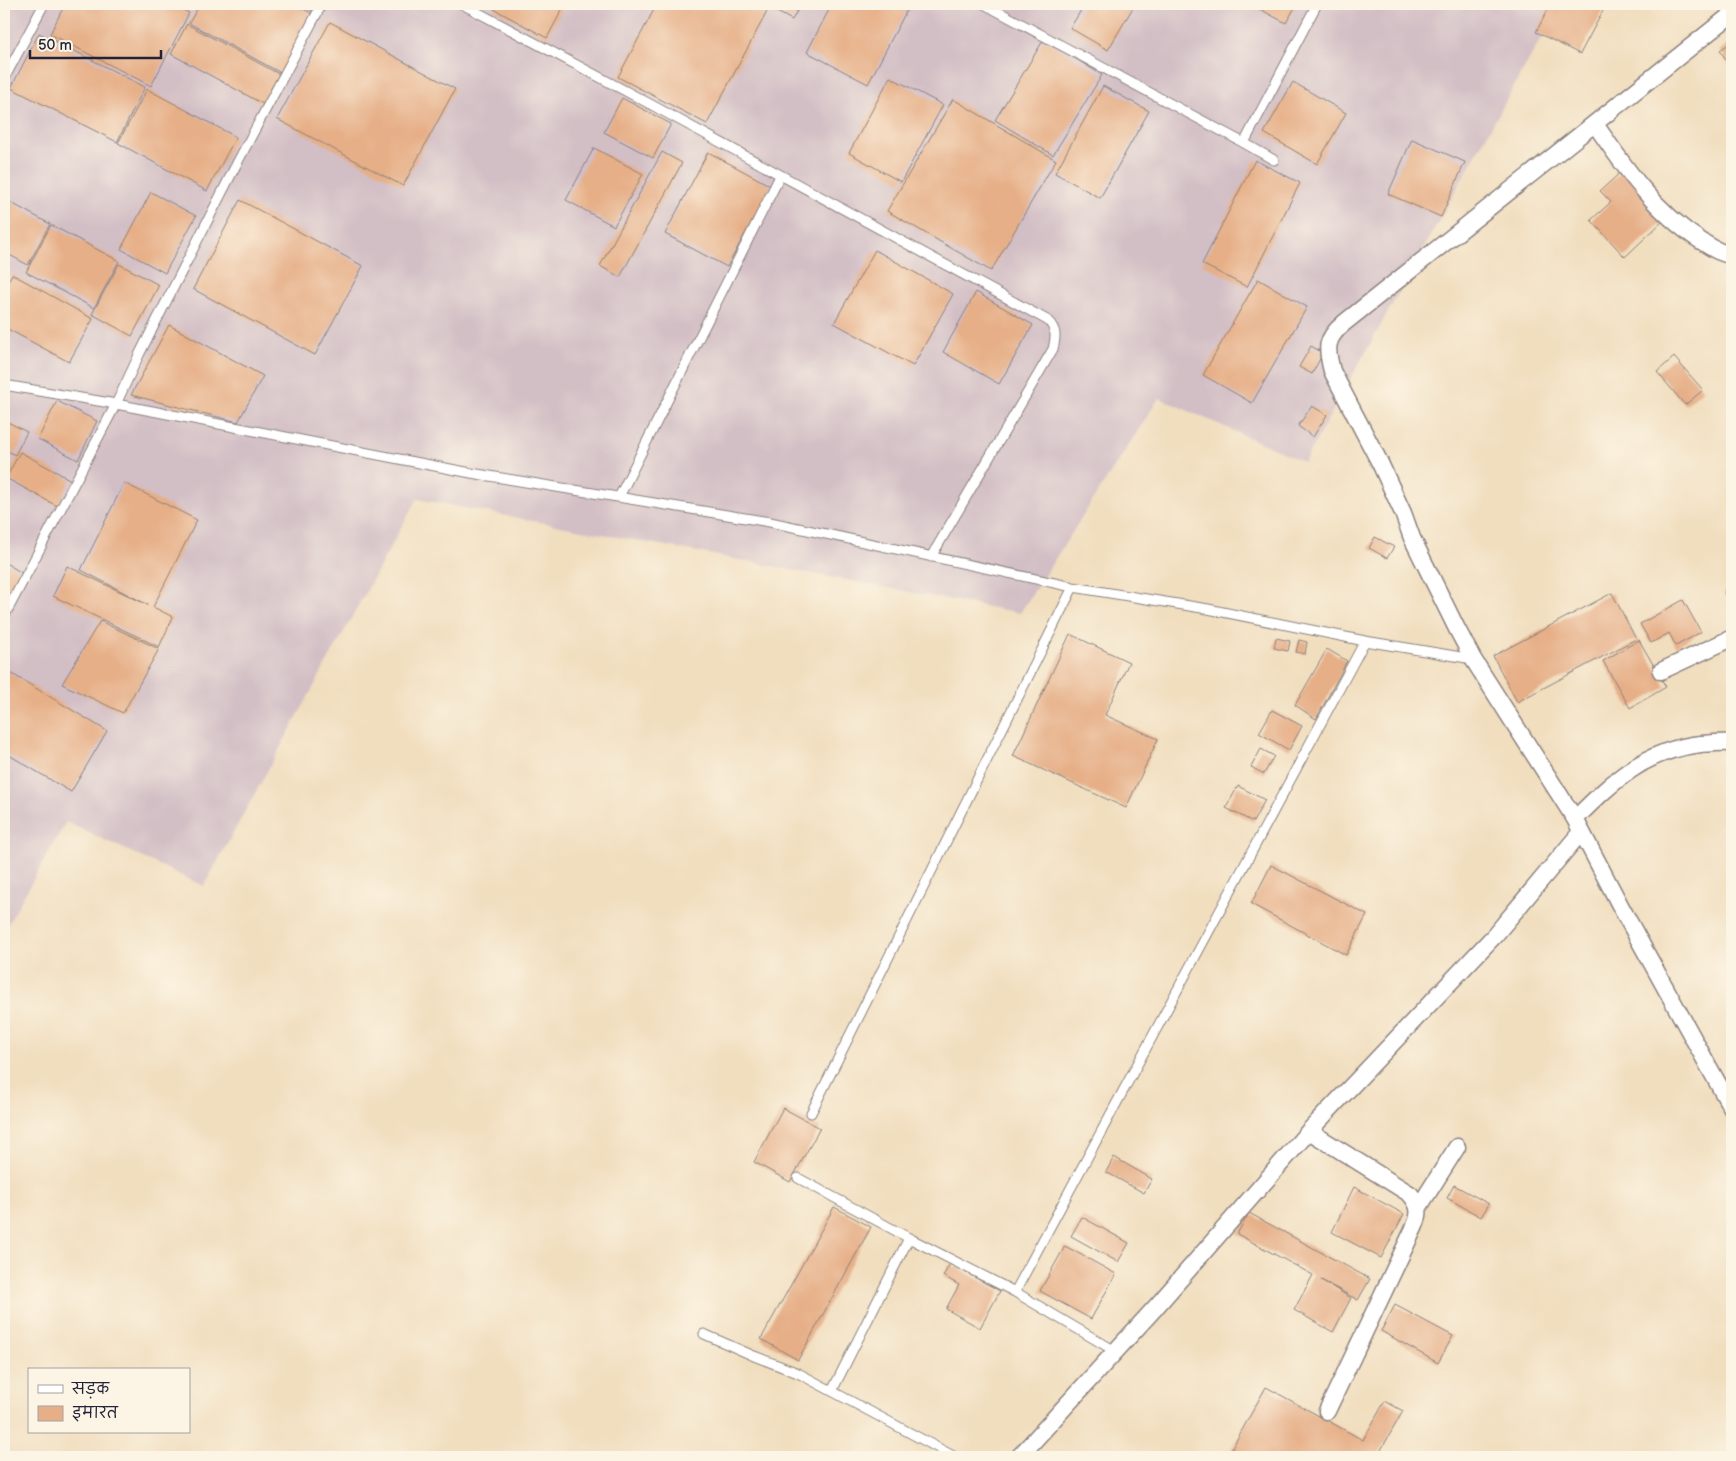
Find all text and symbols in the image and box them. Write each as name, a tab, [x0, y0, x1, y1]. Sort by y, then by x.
scale bar	[30, 28, 161, 60]
text: 50 m	[38, 36, 72, 55]
legend	[28, 1368, 190, 1434]
text: सड़क	[71, 1380, 110, 1399]
text: इमारत	[72, 1404, 119, 1423]

